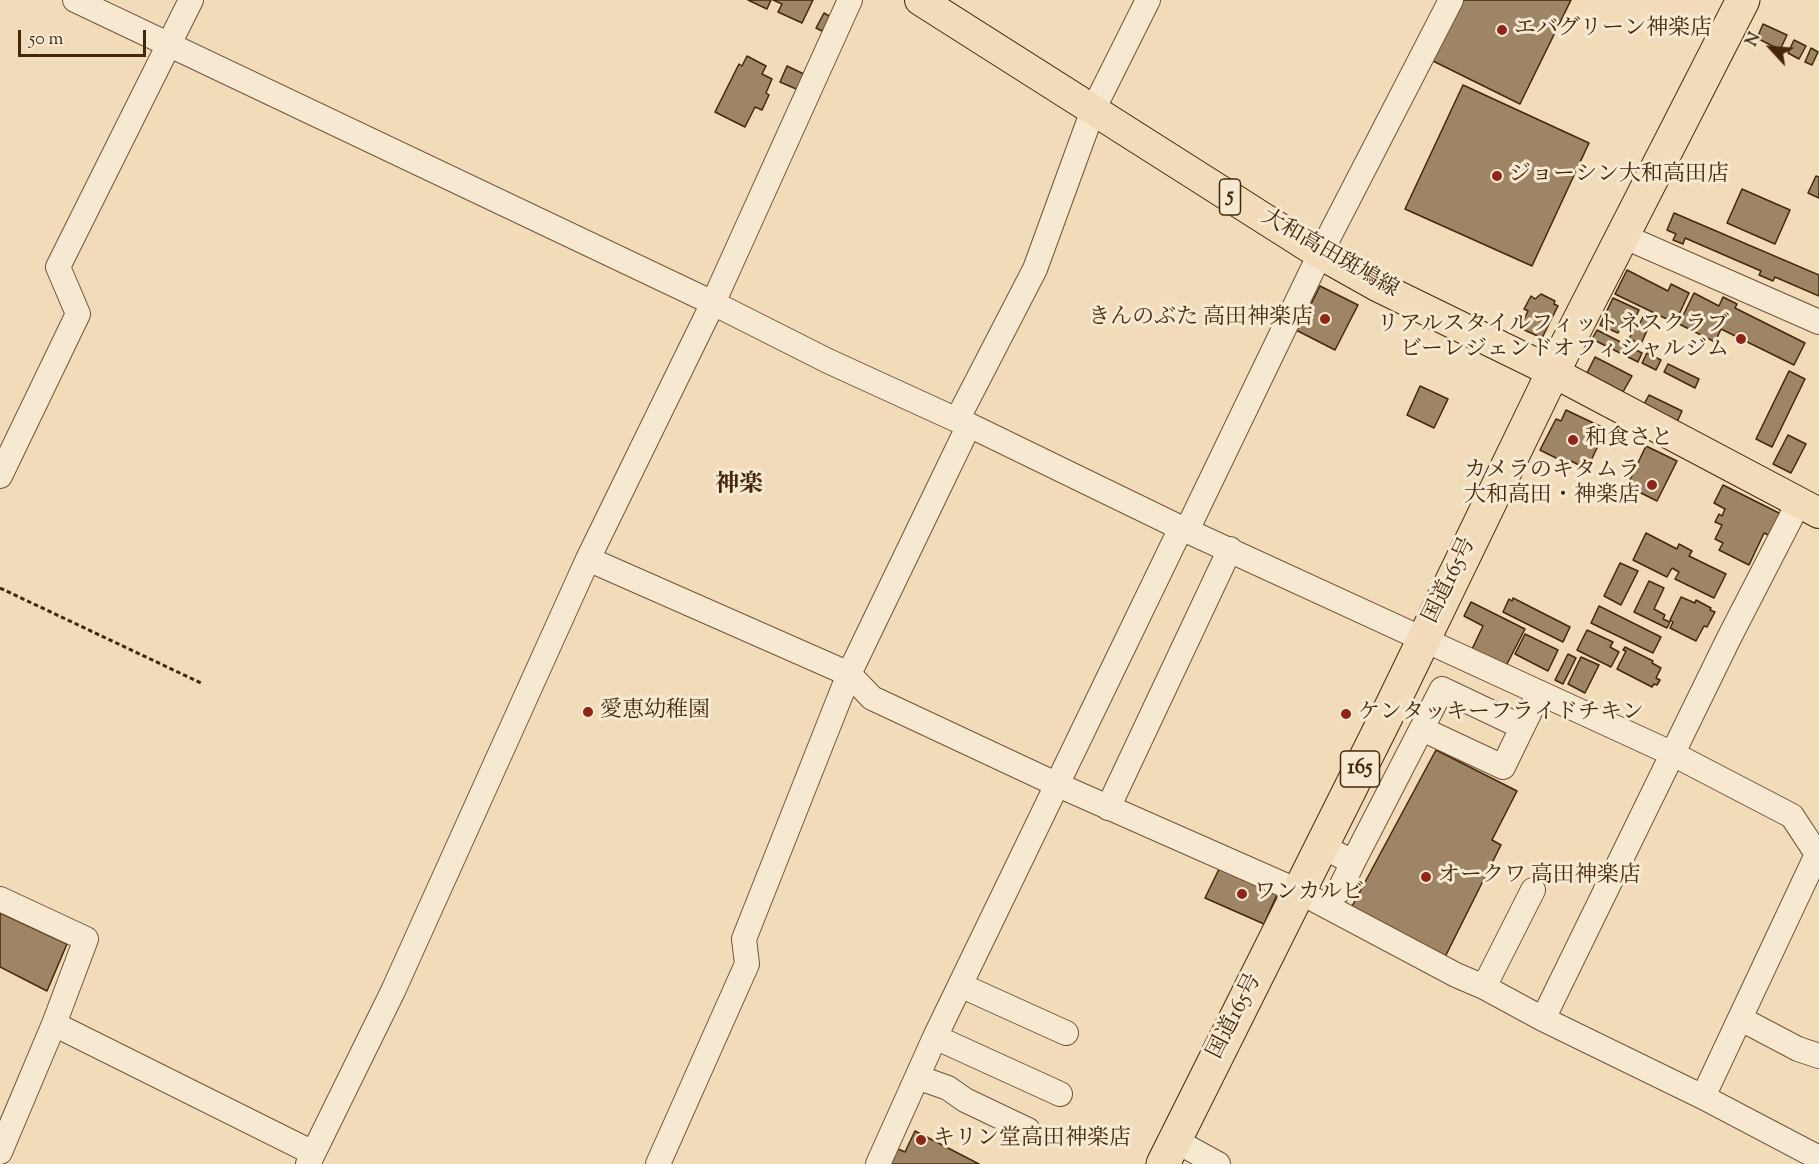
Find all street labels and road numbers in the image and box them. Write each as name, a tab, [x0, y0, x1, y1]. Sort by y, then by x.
road number: 5	[1220, 179, 1240, 215]
street label: 大和高田斑鳩線	[1256, 205, 1402, 305]
street label: 国道165号	[1419, 534, 1483, 628]
road number: 165	[1340, 751, 1380, 787]
street label: 国道165号	[1203, 970, 1269, 1064]

